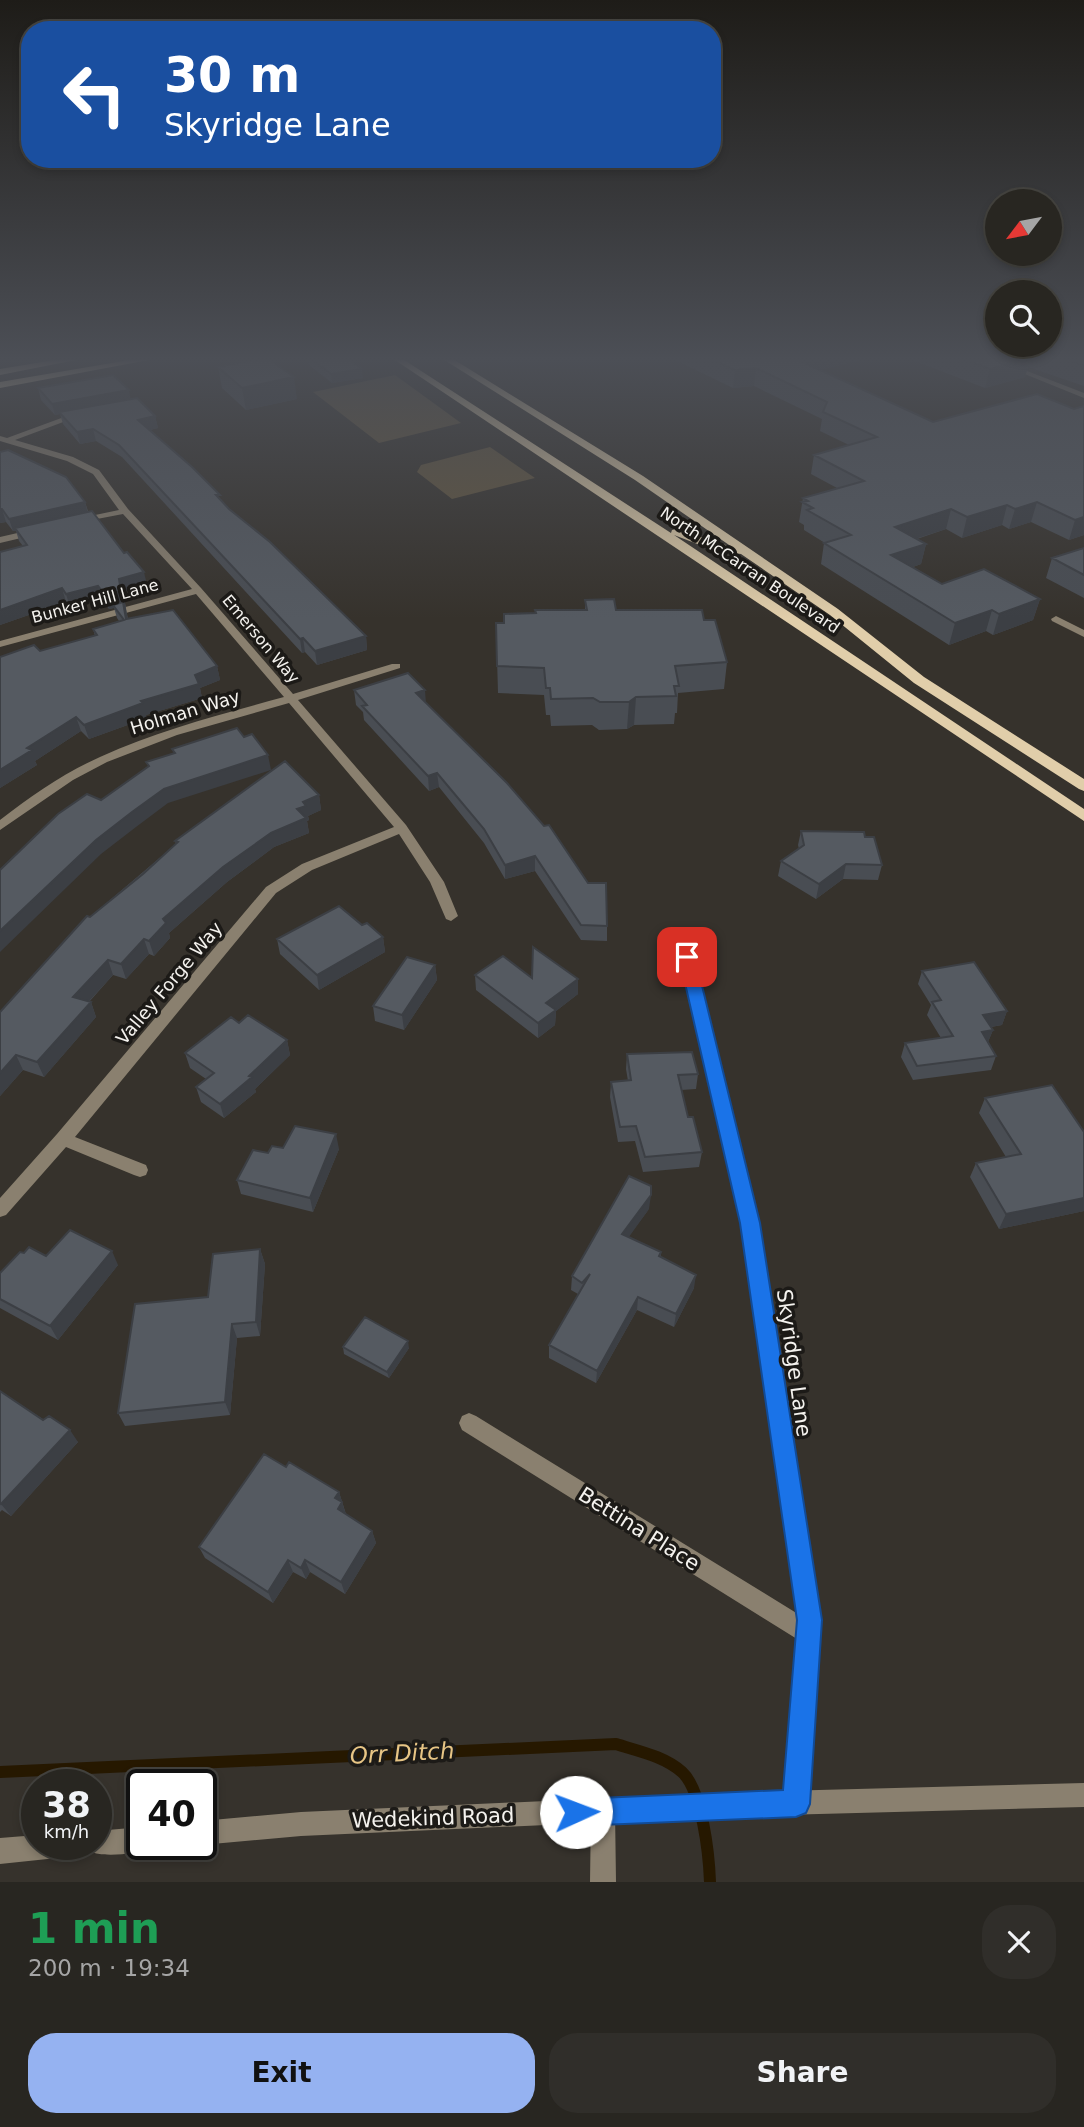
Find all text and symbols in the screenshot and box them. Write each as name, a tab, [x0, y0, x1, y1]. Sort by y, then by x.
text: 30 m	[164, 47, 300, 104]
icon: left	[49, 49, 140, 140]
text: Skyridge Lane	[164, 106, 391, 144]
north arrow	[985, 189, 1062, 266]
map controls	[985, 189, 1062, 357]
button: search	[985, 280, 1062, 357]
street label: North McCarran Boulevard	[657, 503, 843, 637]
street label: Bunker Hill Lane	[29, 575, 161, 627]
street label: Emerson Way	[219, 591, 303, 687]
street label: Holman Way	[128, 685, 243, 739]
street label: Valley Forge Way	[112, 917, 227, 1049]
pin	[657, 927, 717, 987]
icon: arrive	[668, 938, 706, 976]
street label: Skyridge Lane	[772, 1288, 816, 1438]
street label: Bettina Place	[574, 1482, 704, 1576]
water label: Orr Ditch	[349, 1737, 455, 1769]
speed limit sign: 40	[126, 1769, 217, 1860]
position arrow	[539, 1775, 613, 1849]
text: 38	[42, 1785, 91, 1825]
street label: Wedekind Road	[351, 1803, 515, 1833]
text: km/h	[44, 1821, 89, 1842]
text: 1 min	[28, 1904, 160, 1953]
button: close	[982, 1905, 1056, 1979]
text: 200 m · 19:34	[28, 1955, 190, 1981]
button: Exit	[28, 2033, 535, 2113]
button: Share	[549, 2033, 1056, 2113]

